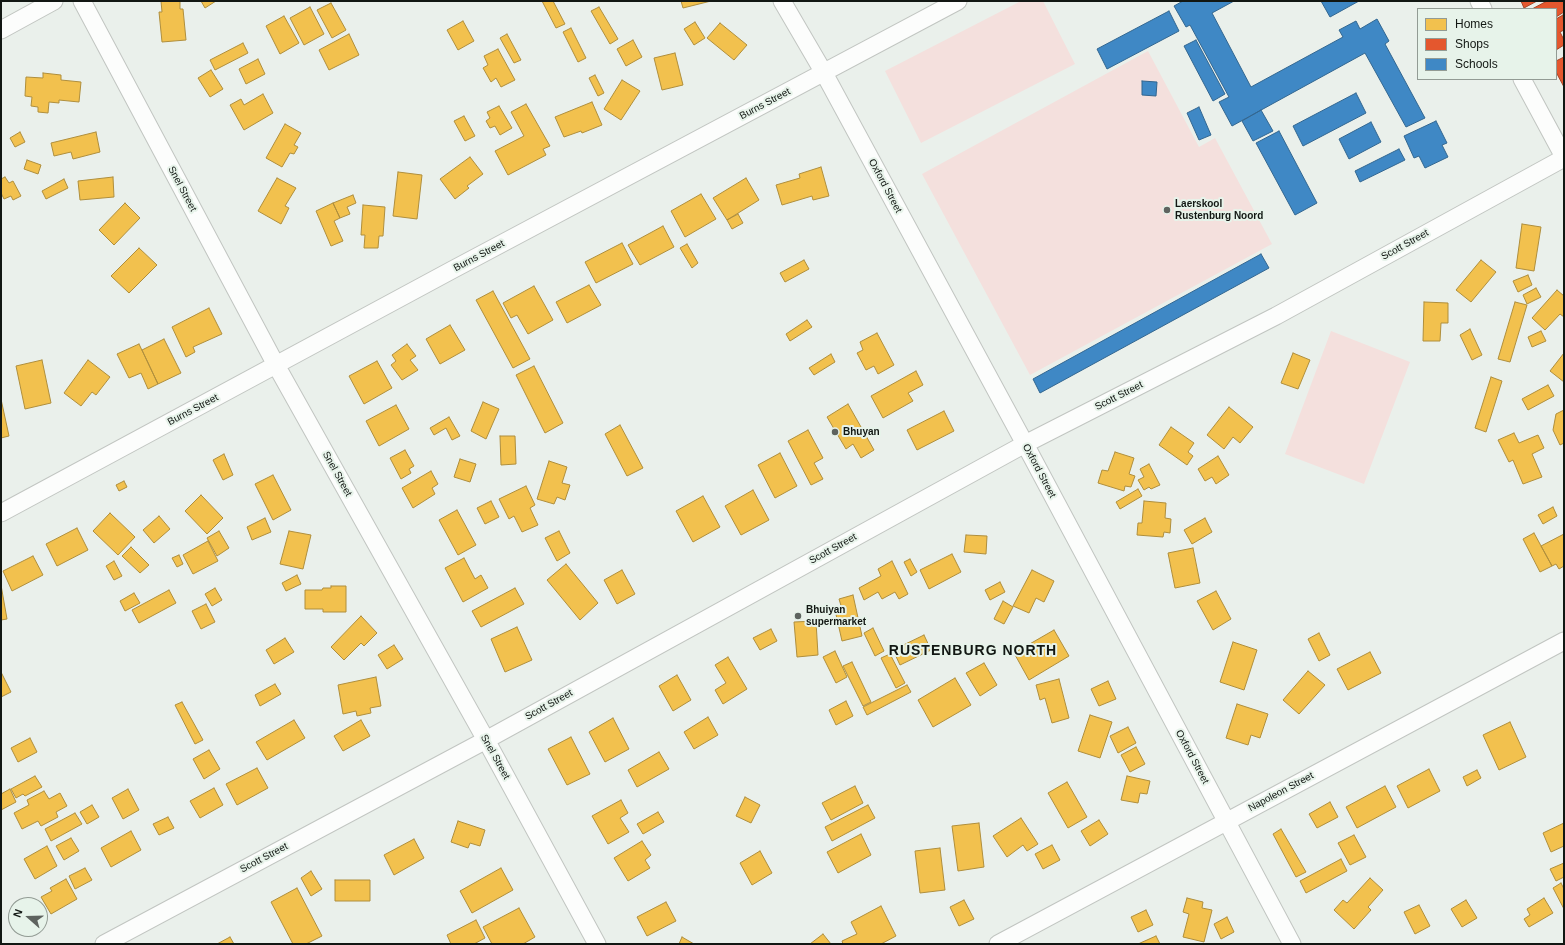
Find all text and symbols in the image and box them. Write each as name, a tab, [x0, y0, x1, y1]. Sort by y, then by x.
legend	[1417, 8, 1557, 80]
text: Homes	[1455, 17, 1493, 31]
text: Shops	[1455, 37, 1489, 51]
text: Schools	[1455, 57, 1498, 71]
street label: Burns Street	[738, 86, 792, 122]
street label: Oxford Street	[866, 157, 904, 215]
street label: Snel Street	[165, 164, 199, 214]
place label: Laerskool Rustenburg Noord	[1175, 198, 1263, 222]
marker: Laerskool Rustenburg Noord	[1162, 205, 1172, 215]
street label: Scott Street	[1379, 227, 1431, 263]
street label: Burns Street	[452, 238, 506, 274]
street label: Scott Street	[1093, 379, 1145, 413]
street label: Burns Street	[166, 392, 220, 428]
place label: Bhuyan	[843, 426, 880, 438]
marker: Bhuyan	[830, 427, 840, 437]
street label: Oxford Street	[1020, 442, 1058, 500]
street label: Snel Street	[320, 449, 354, 499]
street label: Scott Street	[807, 531, 859, 567]
place label: Bhuiyan supermarket	[806, 604, 866, 628]
marker: Bhuiyan supermarket	[793, 611, 803, 621]
district label: RUSTENBURG NORTH	[889, 643, 1057, 659]
street label: Scott Street	[523, 687, 575, 723]
street label: Oxford Street	[1173, 728, 1211, 786]
street label: Snel Street	[478, 732, 512, 782]
street label: Napoleon Street	[1246, 770, 1316, 814]
street label: Scott Street	[238, 840, 290, 876]
north arrow	[8, 897, 48, 937]
text: N	[11, 907, 25, 919]

